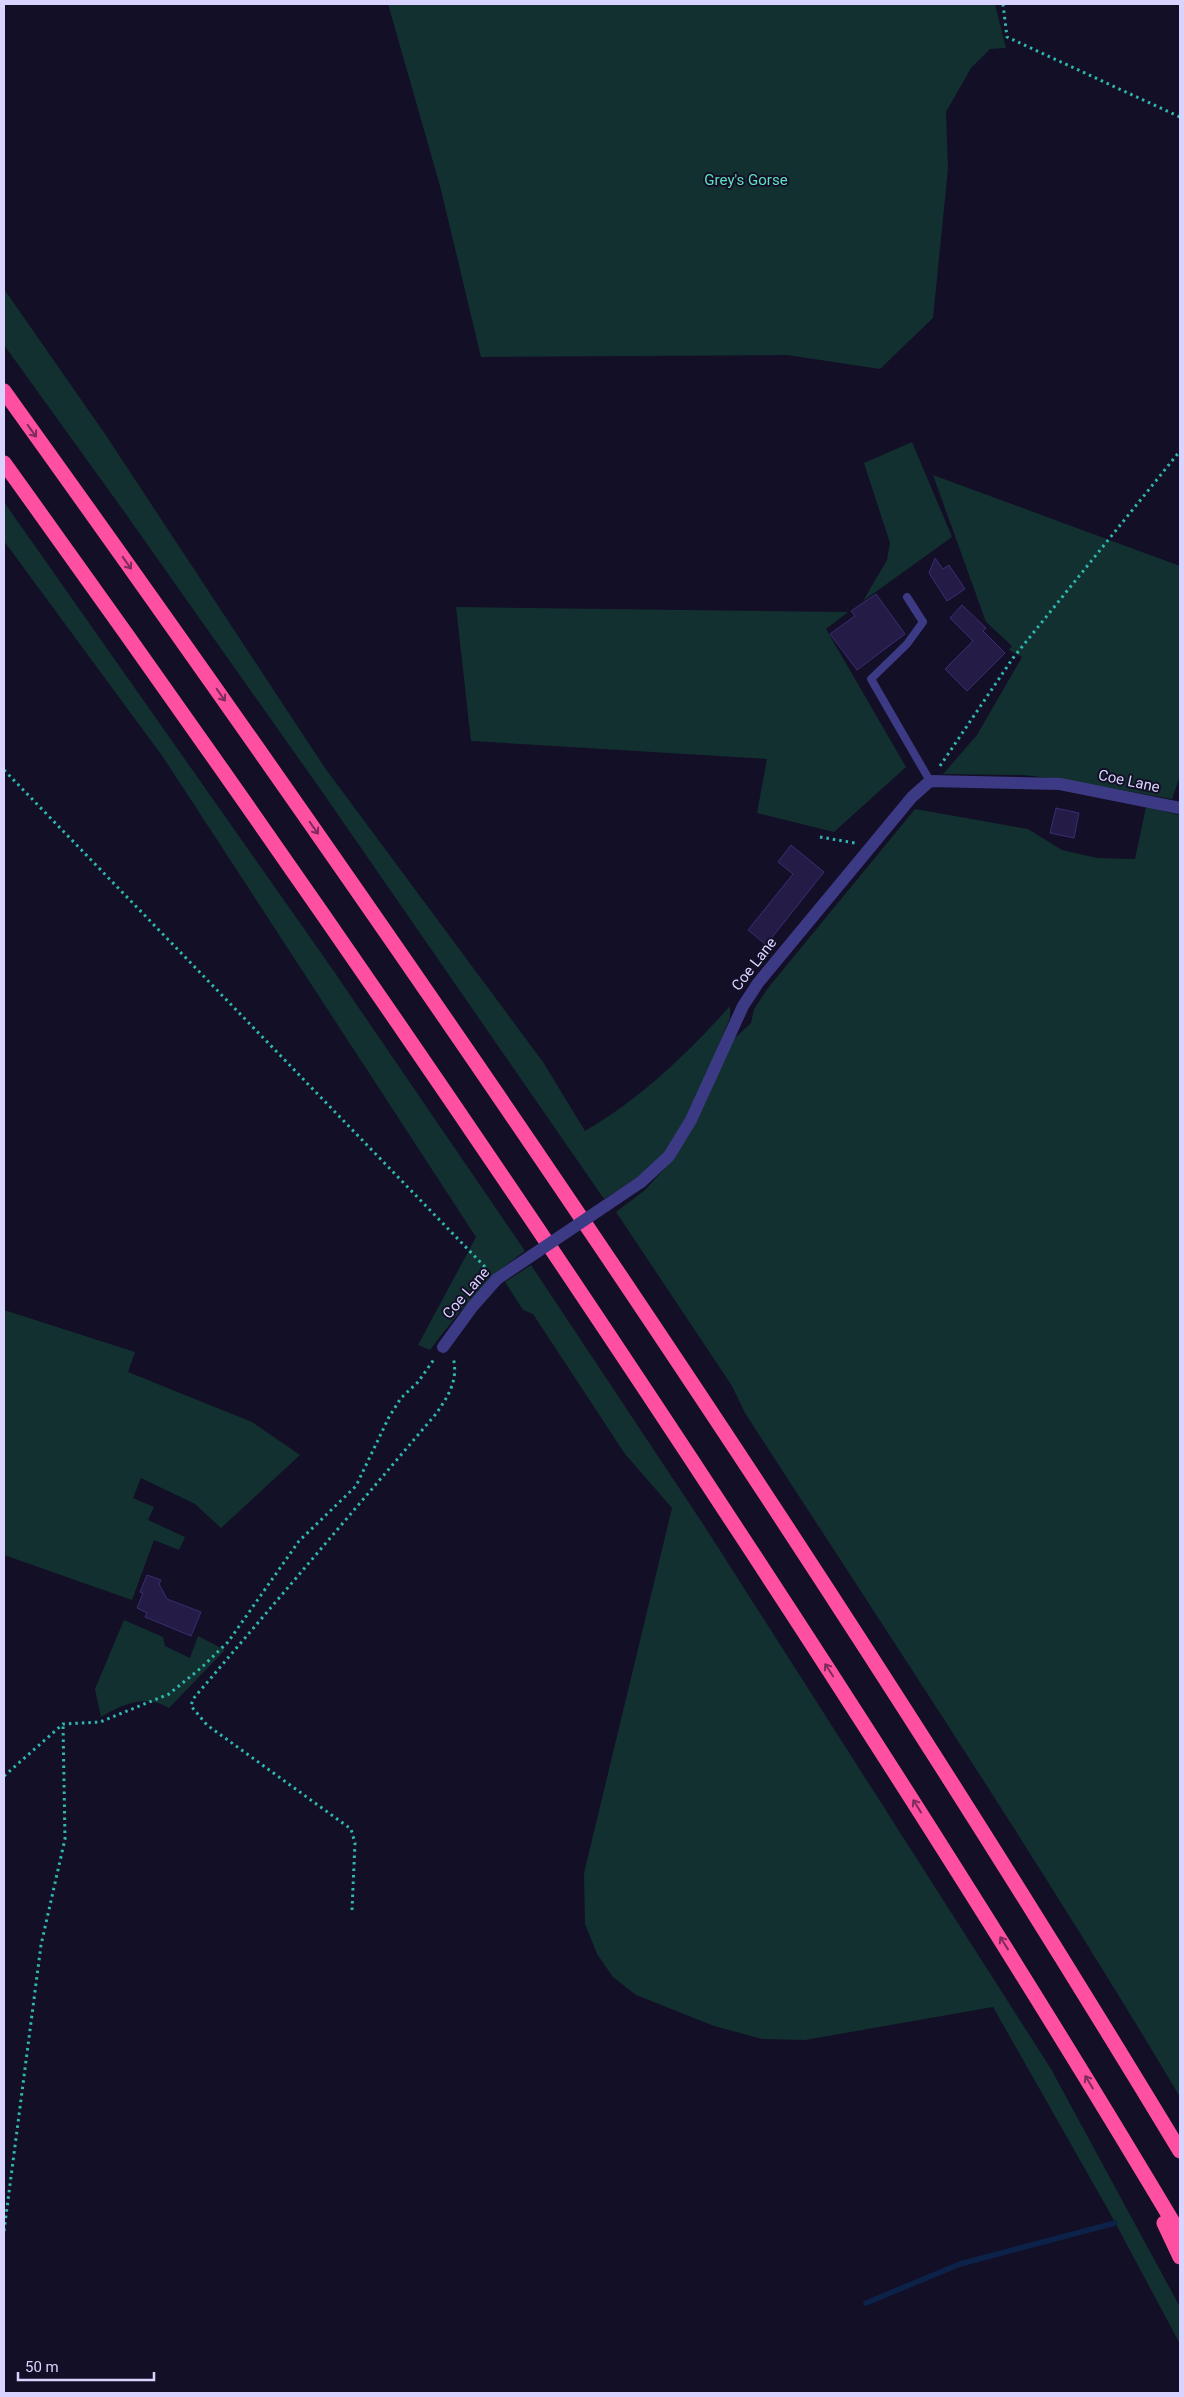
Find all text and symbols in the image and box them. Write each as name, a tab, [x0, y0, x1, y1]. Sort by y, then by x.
park label: Grey's Gorse	[704, 171, 788, 189]
one-way arrow	[27, 423, 37, 437]
one-way arrow	[122, 556, 132, 570]
one-way arrow	[216, 688, 226, 702]
street label: Coe Lane	[1097, 766, 1161, 796]
one-way arrow	[309, 821, 319, 835]
street label: Coe Lane	[728, 934, 780, 994]
street label: Coe Lane	[439, 1263, 493, 1322]
one-way arrow	[823, 1663, 833, 1677]
one-way arrow	[911, 1800, 921, 1814]
one-way arrow	[999, 1937, 1009, 1951]
one-way arrow	[1084, 2075, 1094, 2089]
scale bar	[18, 2350, 154, 2382]
text: 50 m	[25, 2358, 59, 2376]

